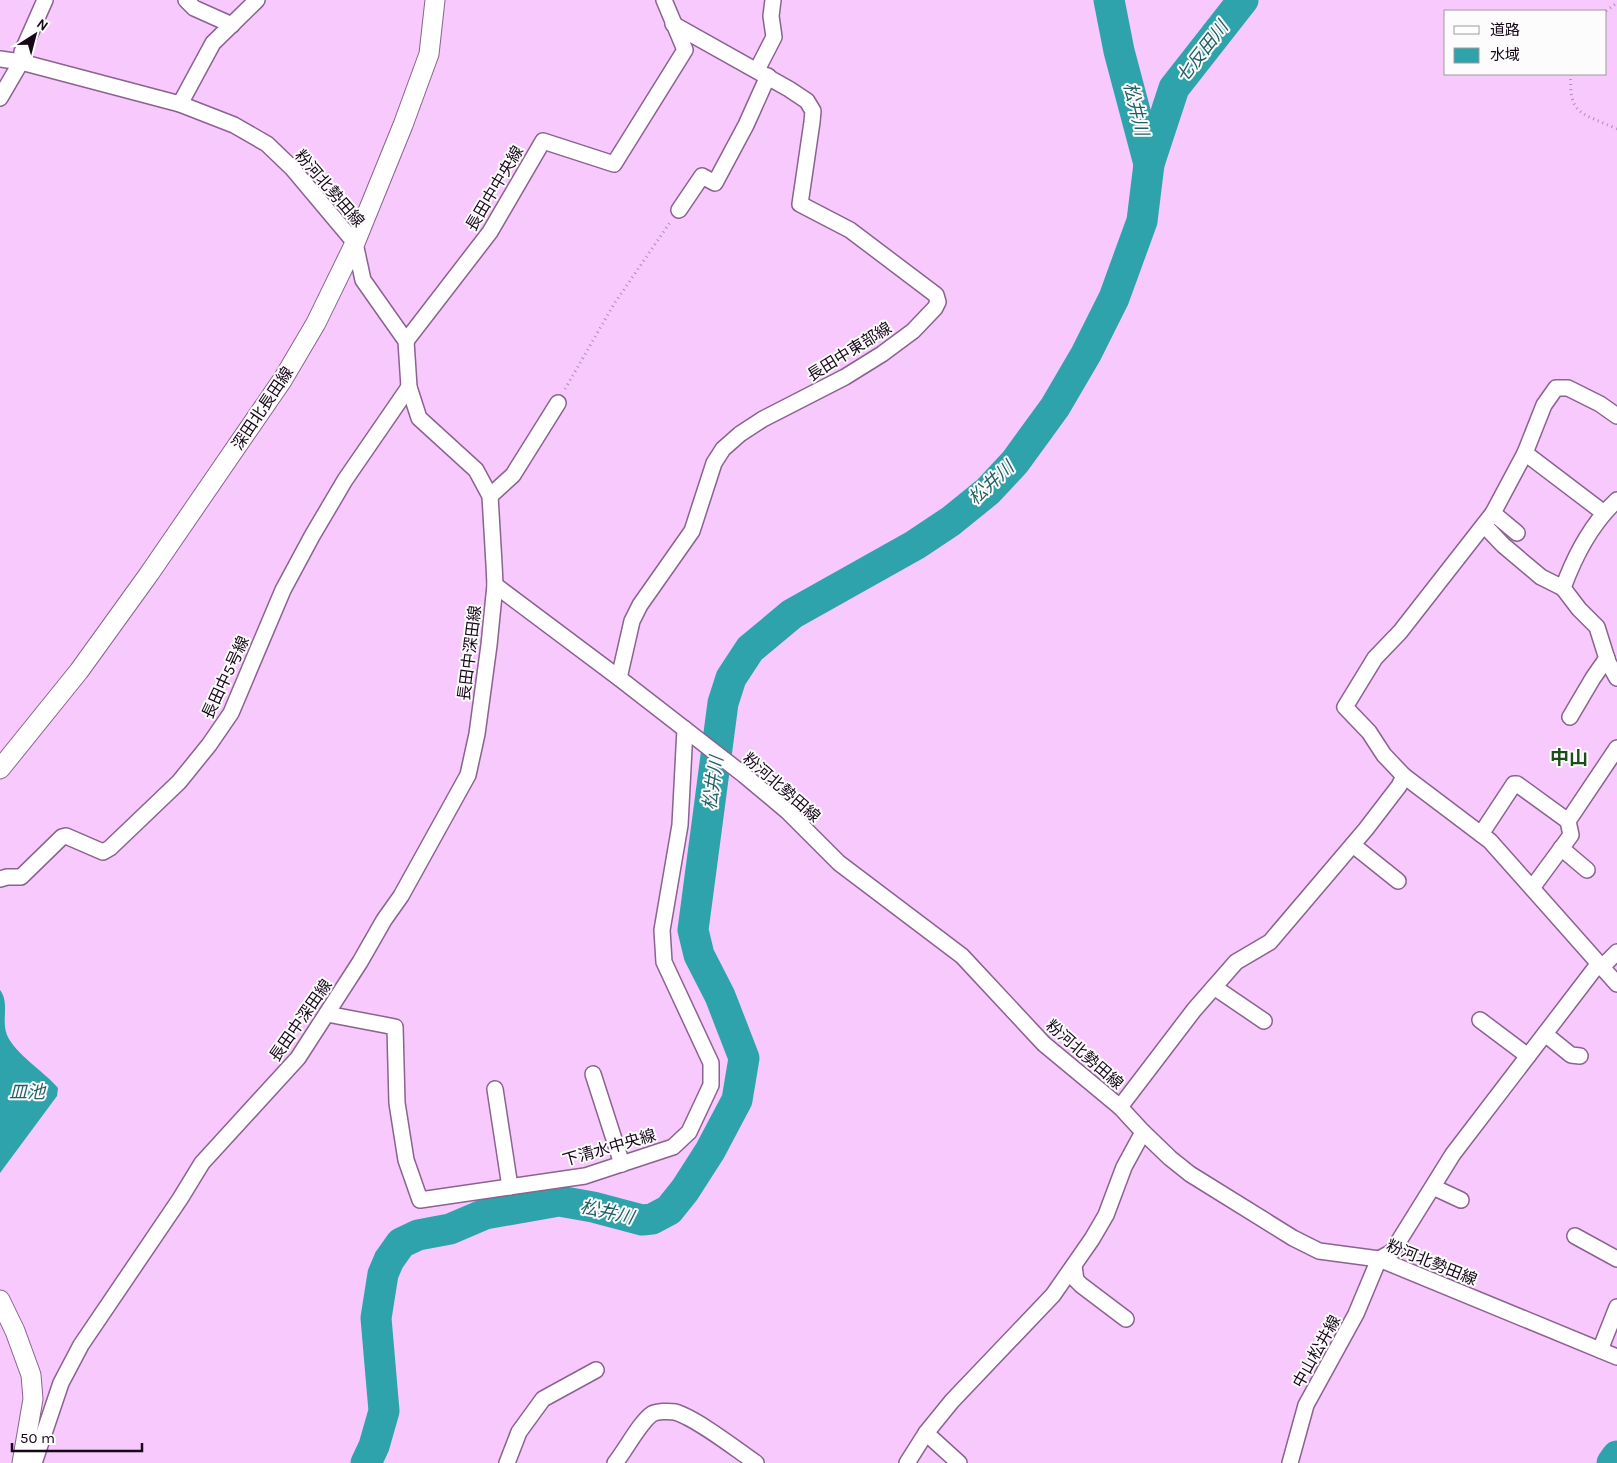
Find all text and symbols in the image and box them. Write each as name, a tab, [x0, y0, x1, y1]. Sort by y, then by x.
north arrow	[10, 10, 60, 60]
legend	[1444, 10, 1607, 75]
text: N	[33, 15, 51, 35]
water label: 七反田川	[1171, 15, 1234, 87]
text: 道路	[1490, 21, 1520, 39]
text: 水域	[1490, 46, 1520, 64]
water label: 松井川	[1119, 80, 1154, 140]
street label: 長田中中央線	[462, 142, 527, 234]
street label: 粉河北勢田線	[291, 146, 368, 231]
street label: 長田中東部線	[804, 318, 895, 385]
street label: 深田北長田線	[228, 363, 297, 453]
water label: 松井川	[964, 455, 1020, 509]
street label: 長田中深田線	[454, 604, 485, 702]
street label: 長田中5号線	[198, 633, 253, 722]
district label: 中山	[1550, 747, 1588, 769]
street label: 粉河北勢田線	[739, 749, 824, 826]
water label: 松井川	[698, 753, 728, 811]
street label: 長田中深田線	[265, 976, 336, 1065]
street label: 粉河北勢田線	[1042, 1016, 1127, 1093]
water label: 皿池	[9, 1081, 47, 1103]
street label: 下清水中央線	[560, 1125, 658, 1170]
water label: 松井川	[578, 1195, 638, 1229]
street label: 粉河北勢田線	[1384, 1236, 1480, 1289]
street label: 中山松井線	[1289, 1312, 1344, 1391]
scale bar	[12, 1420, 142, 1452]
text: 50 m	[20, 1429, 55, 1447]

